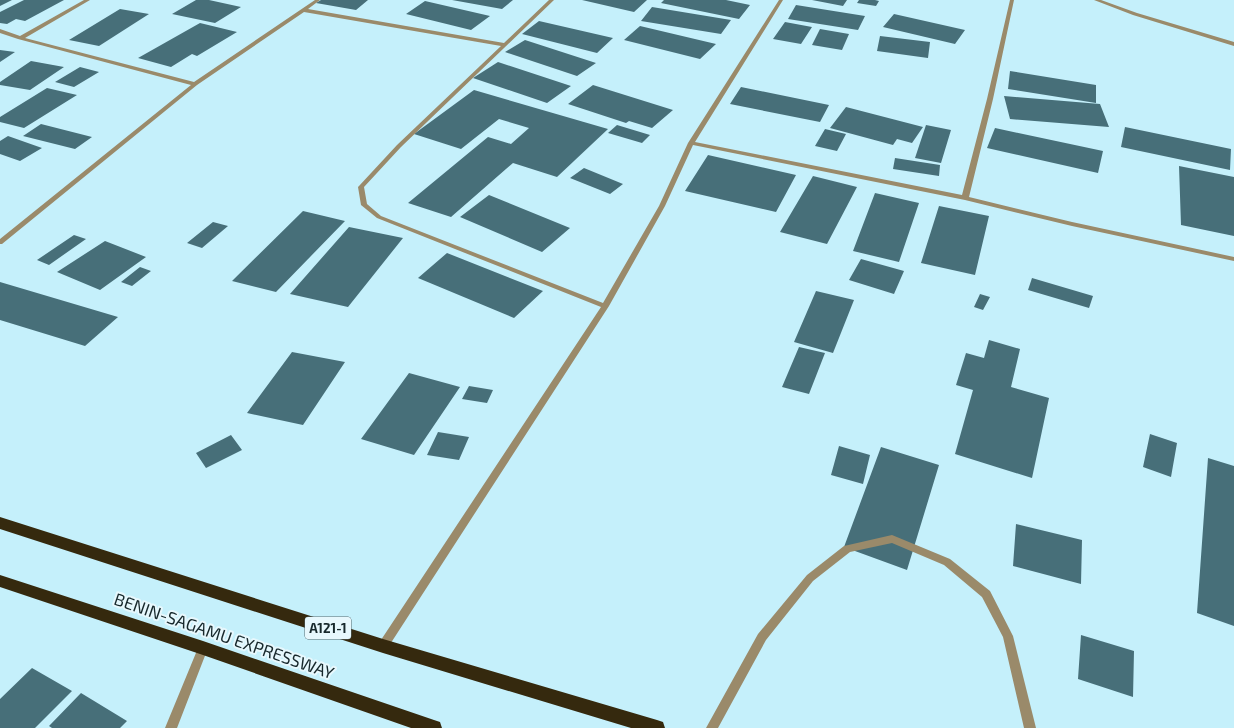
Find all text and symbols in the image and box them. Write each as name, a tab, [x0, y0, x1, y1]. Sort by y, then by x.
street label: BENIN-SAGAMU EXPRESSWAY	[112, 588, 337, 682]
road number: A121-1	[305, 617, 351, 639]

